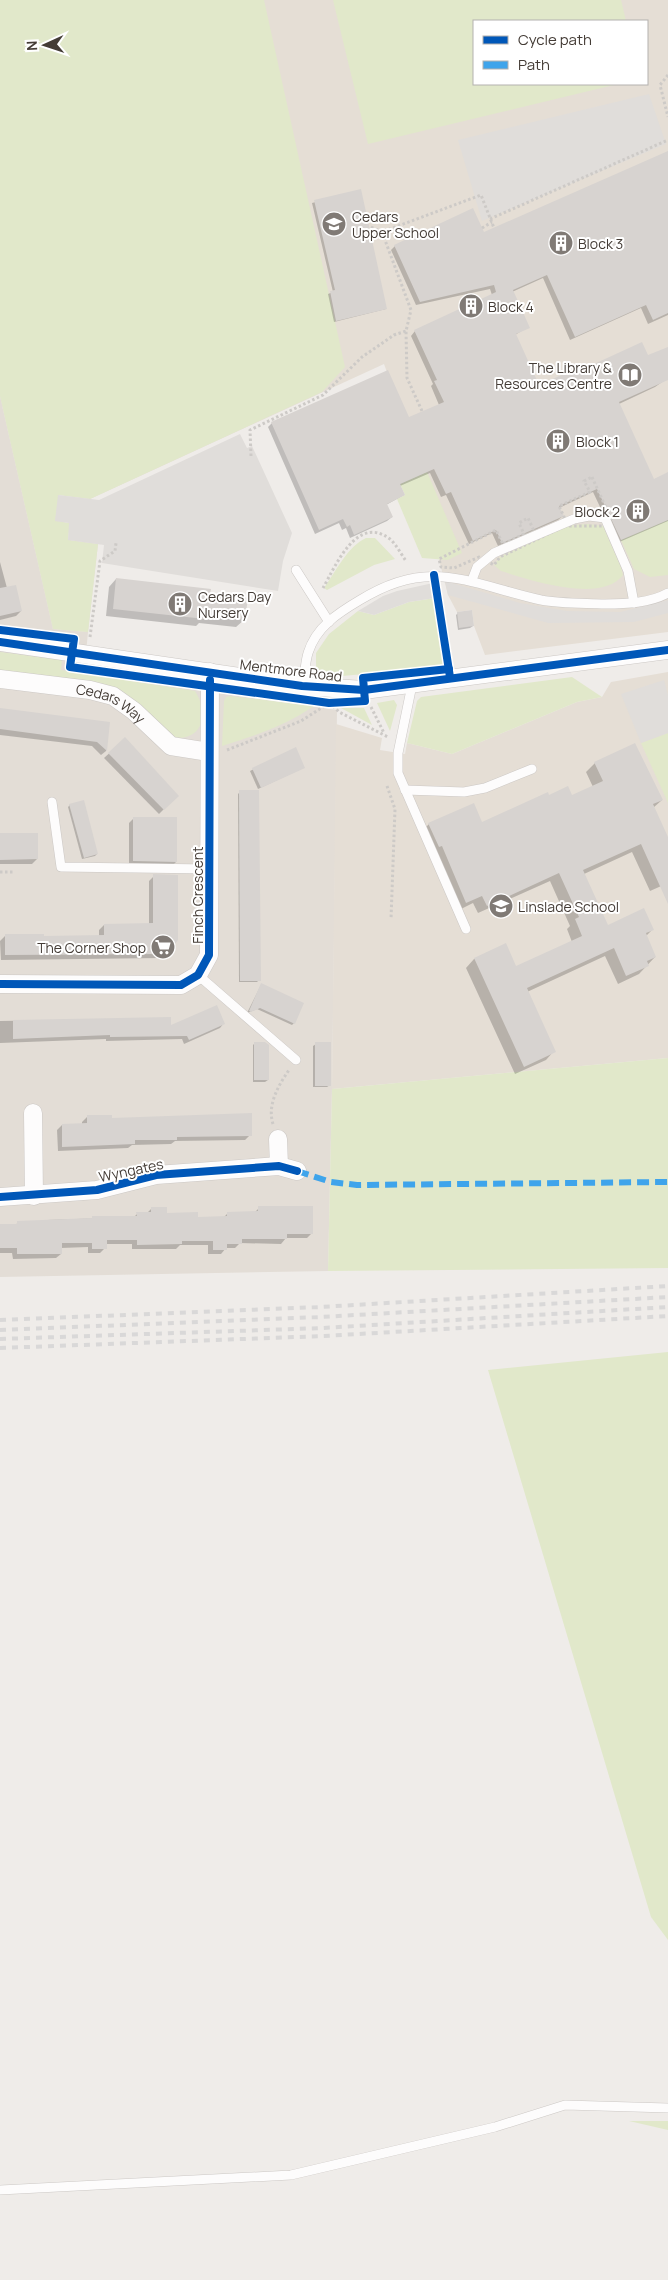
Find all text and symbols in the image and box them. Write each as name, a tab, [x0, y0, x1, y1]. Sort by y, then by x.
north arrow	[20, 20, 70, 70]
legend	[473, 20, 648, 85]
text: Cycle path	[518, 29, 592, 50]
text: N	[22, 40, 41, 51]
text: Path	[518, 54, 550, 75]
place label: Cedars Upper School	[352, 207, 439, 242]
school or university icon: Cedars Upper School	[321, 211, 347, 237]
building icon: Block 3	[548, 230, 574, 256]
place label: Block 3	[578, 234, 623, 253]
building icon: Block 4	[458, 293, 484, 319]
place label: Block 4	[488, 297, 534, 316]
place label: The Library & Resources Centre	[495, 358, 612, 393]
library icon: The Library & Resources Centre	[617, 362, 643, 388]
building icon: Block 1	[545, 428, 571, 454]
place label: Block 1	[576, 432, 619, 451]
building icon: Block 2	[625, 498, 651, 524]
place label: Block 2	[574, 502, 620, 521]
place label: Cedars Day Nursery	[198, 587, 272, 622]
building icon: Cedars Day Nursery	[167, 591, 193, 617]
street label: Mentmore Road	[239, 654, 343, 686]
street label: Cedars Way	[75, 679, 150, 727]
street label: Finch Crescent	[188, 846, 207, 944]
school or university icon: Linslade School	[488, 893, 514, 919]
place label: Linslade School	[518, 897, 619, 916]
supermarket icon: The Corner Shop	[150, 934, 176, 960]
place label: The Corner Shop	[37, 938, 146, 957]
street label: Wyngates	[97, 1154, 165, 1186]

